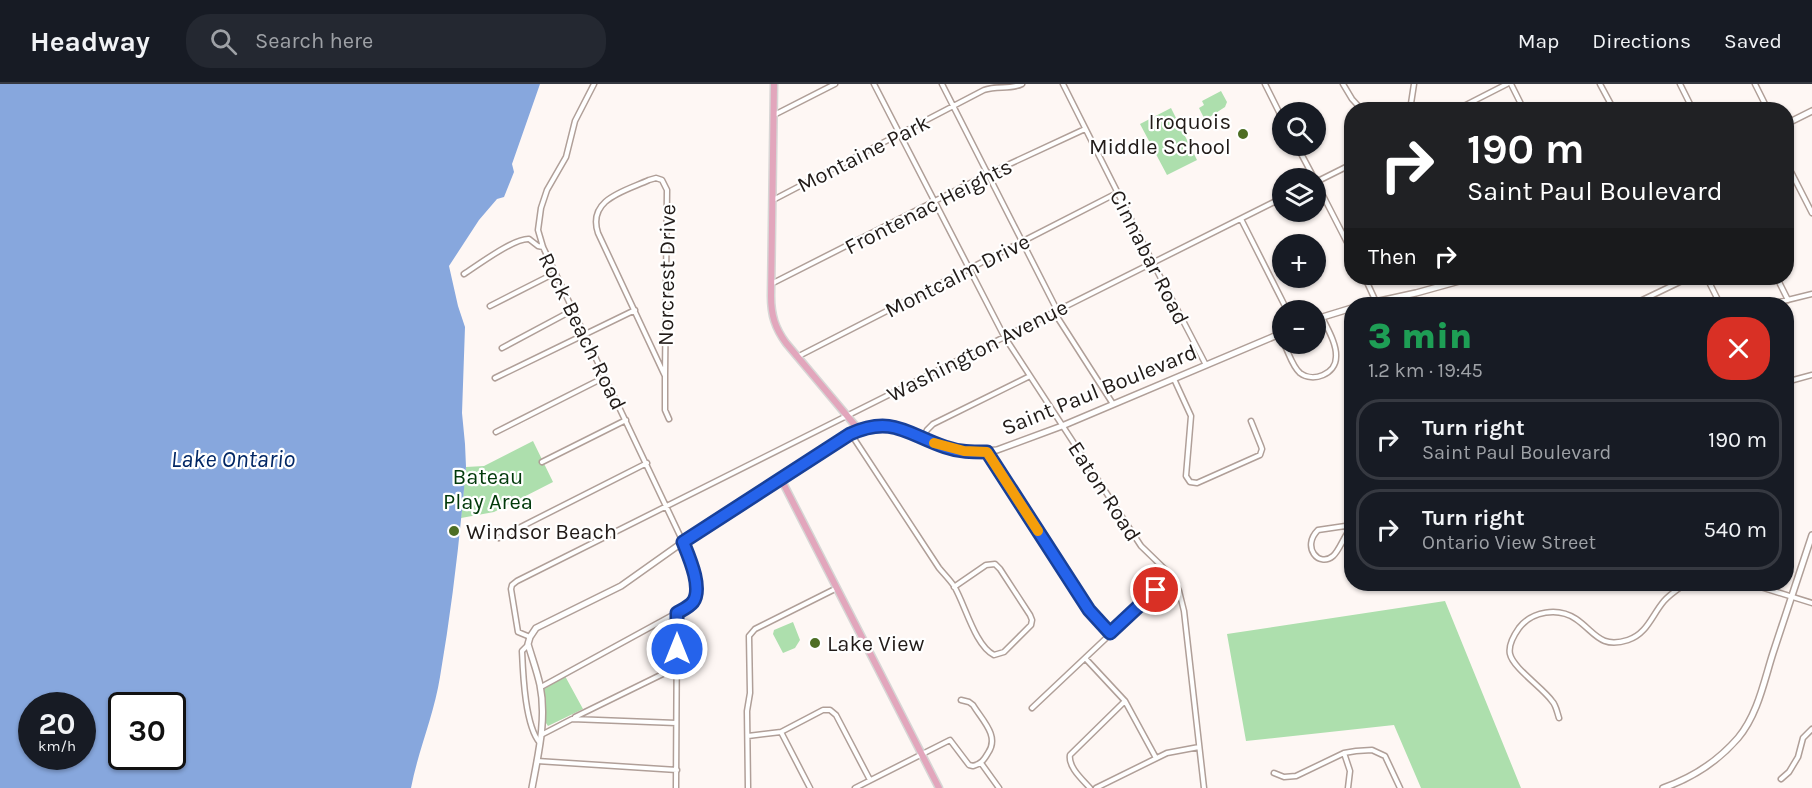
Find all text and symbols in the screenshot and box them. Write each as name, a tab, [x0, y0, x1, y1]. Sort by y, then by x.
search box	[186, 14, 606, 68]
text: Headway	[30, 25, 150, 58]
icon: search	[207, 25, 240, 58]
text: Search here	[255, 28, 373, 54]
text: Map	[1518, 29, 1559, 53]
text: Directions	[1592, 29, 1691, 53]
text: Saved	[1724, 29, 1782, 53]
map controls	[1272, 102, 1326, 354]
button: search	[1272, 102, 1326, 156]
street label: Montaine Park	[793, 109, 934, 198]
place label: Iroquois Middle School	[1089, 109, 1231, 160]
text: 190 m	[1467, 124, 1585, 174]
icon: right	[1368, 126, 1446, 204]
marker: Iroquois Middle School	[1236, 127, 1250, 141]
street label: Frontenac Heights	[840, 153, 1017, 260]
button: layers	[1272, 168, 1326, 222]
text: Saint Paul Boulevard	[1467, 175, 1723, 207]
street label: Cinnabar Road	[1104, 186, 1194, 329]
street label: Norcrest Drive	[653, 204, 681, 346]
street label: Montcalm Drive	[881, 228, 1034, 324]
button: +	[1272, 234, 1326, 288]
icon: right	[1429, 240, 1462, 273]
text: Then	[1368, 244, 1417, 270]
street label: Rock Beach Road	[533, 248, 631, 414]
street label: Washington Avenue	[883, 294, 1072, 408]
button: −	[1272, 300, 1326, 354]
text: 3 min	[1368, 315, 1472, 357]
button: close	[1707, 317, 1770, 380]
street label: Saint Paul Boulevard	[998, 339, 1201, 441]
text: 1.2 km · 19:45	[1368, 359, 1483, 382]
text: Turn right	[1422, 415, 1525, 441]
icon: right	[1371, 423, 1404, 456]
text: 190 m	[1708, 427, 1767, 453]
street label: Eaton Road	[1062, 437, 1146, 546]
text: Saint Paul Boulevard	[1422, 441, 1611, 464]
water label: Lake Ontario	[171, 445, 295, 473]
park label: Bateau Play Area	[443, 464, 533, 515]
text: Turn right	[1422, 505, 1525, 531]
icon: right	[1371, 513, 1404, 546]
text: 540 m	[1703, 517, 1767, 543]
place label: Windsor Beach	[466, 519, 617, 545]
marker: Windsor Beach	[447, 524, 461, 538]
text: Ontario View Street	[1422, 531, 1596, 554]
pin	[1130, 564, 1181, 615]
icon: arrive	[1139, 573, 1172, 606]
position arrow	[645, 617, 709, 681]
place label: Lake View	[827, 631, 925, 657]
marker: Lake View	[808, 636, 822, 650]
speed limit sign: 30	[108, 692, 186, 770]
text: 20	[38, 706, 76, 742]
text: km/h	[38, 737, 76, 755]

